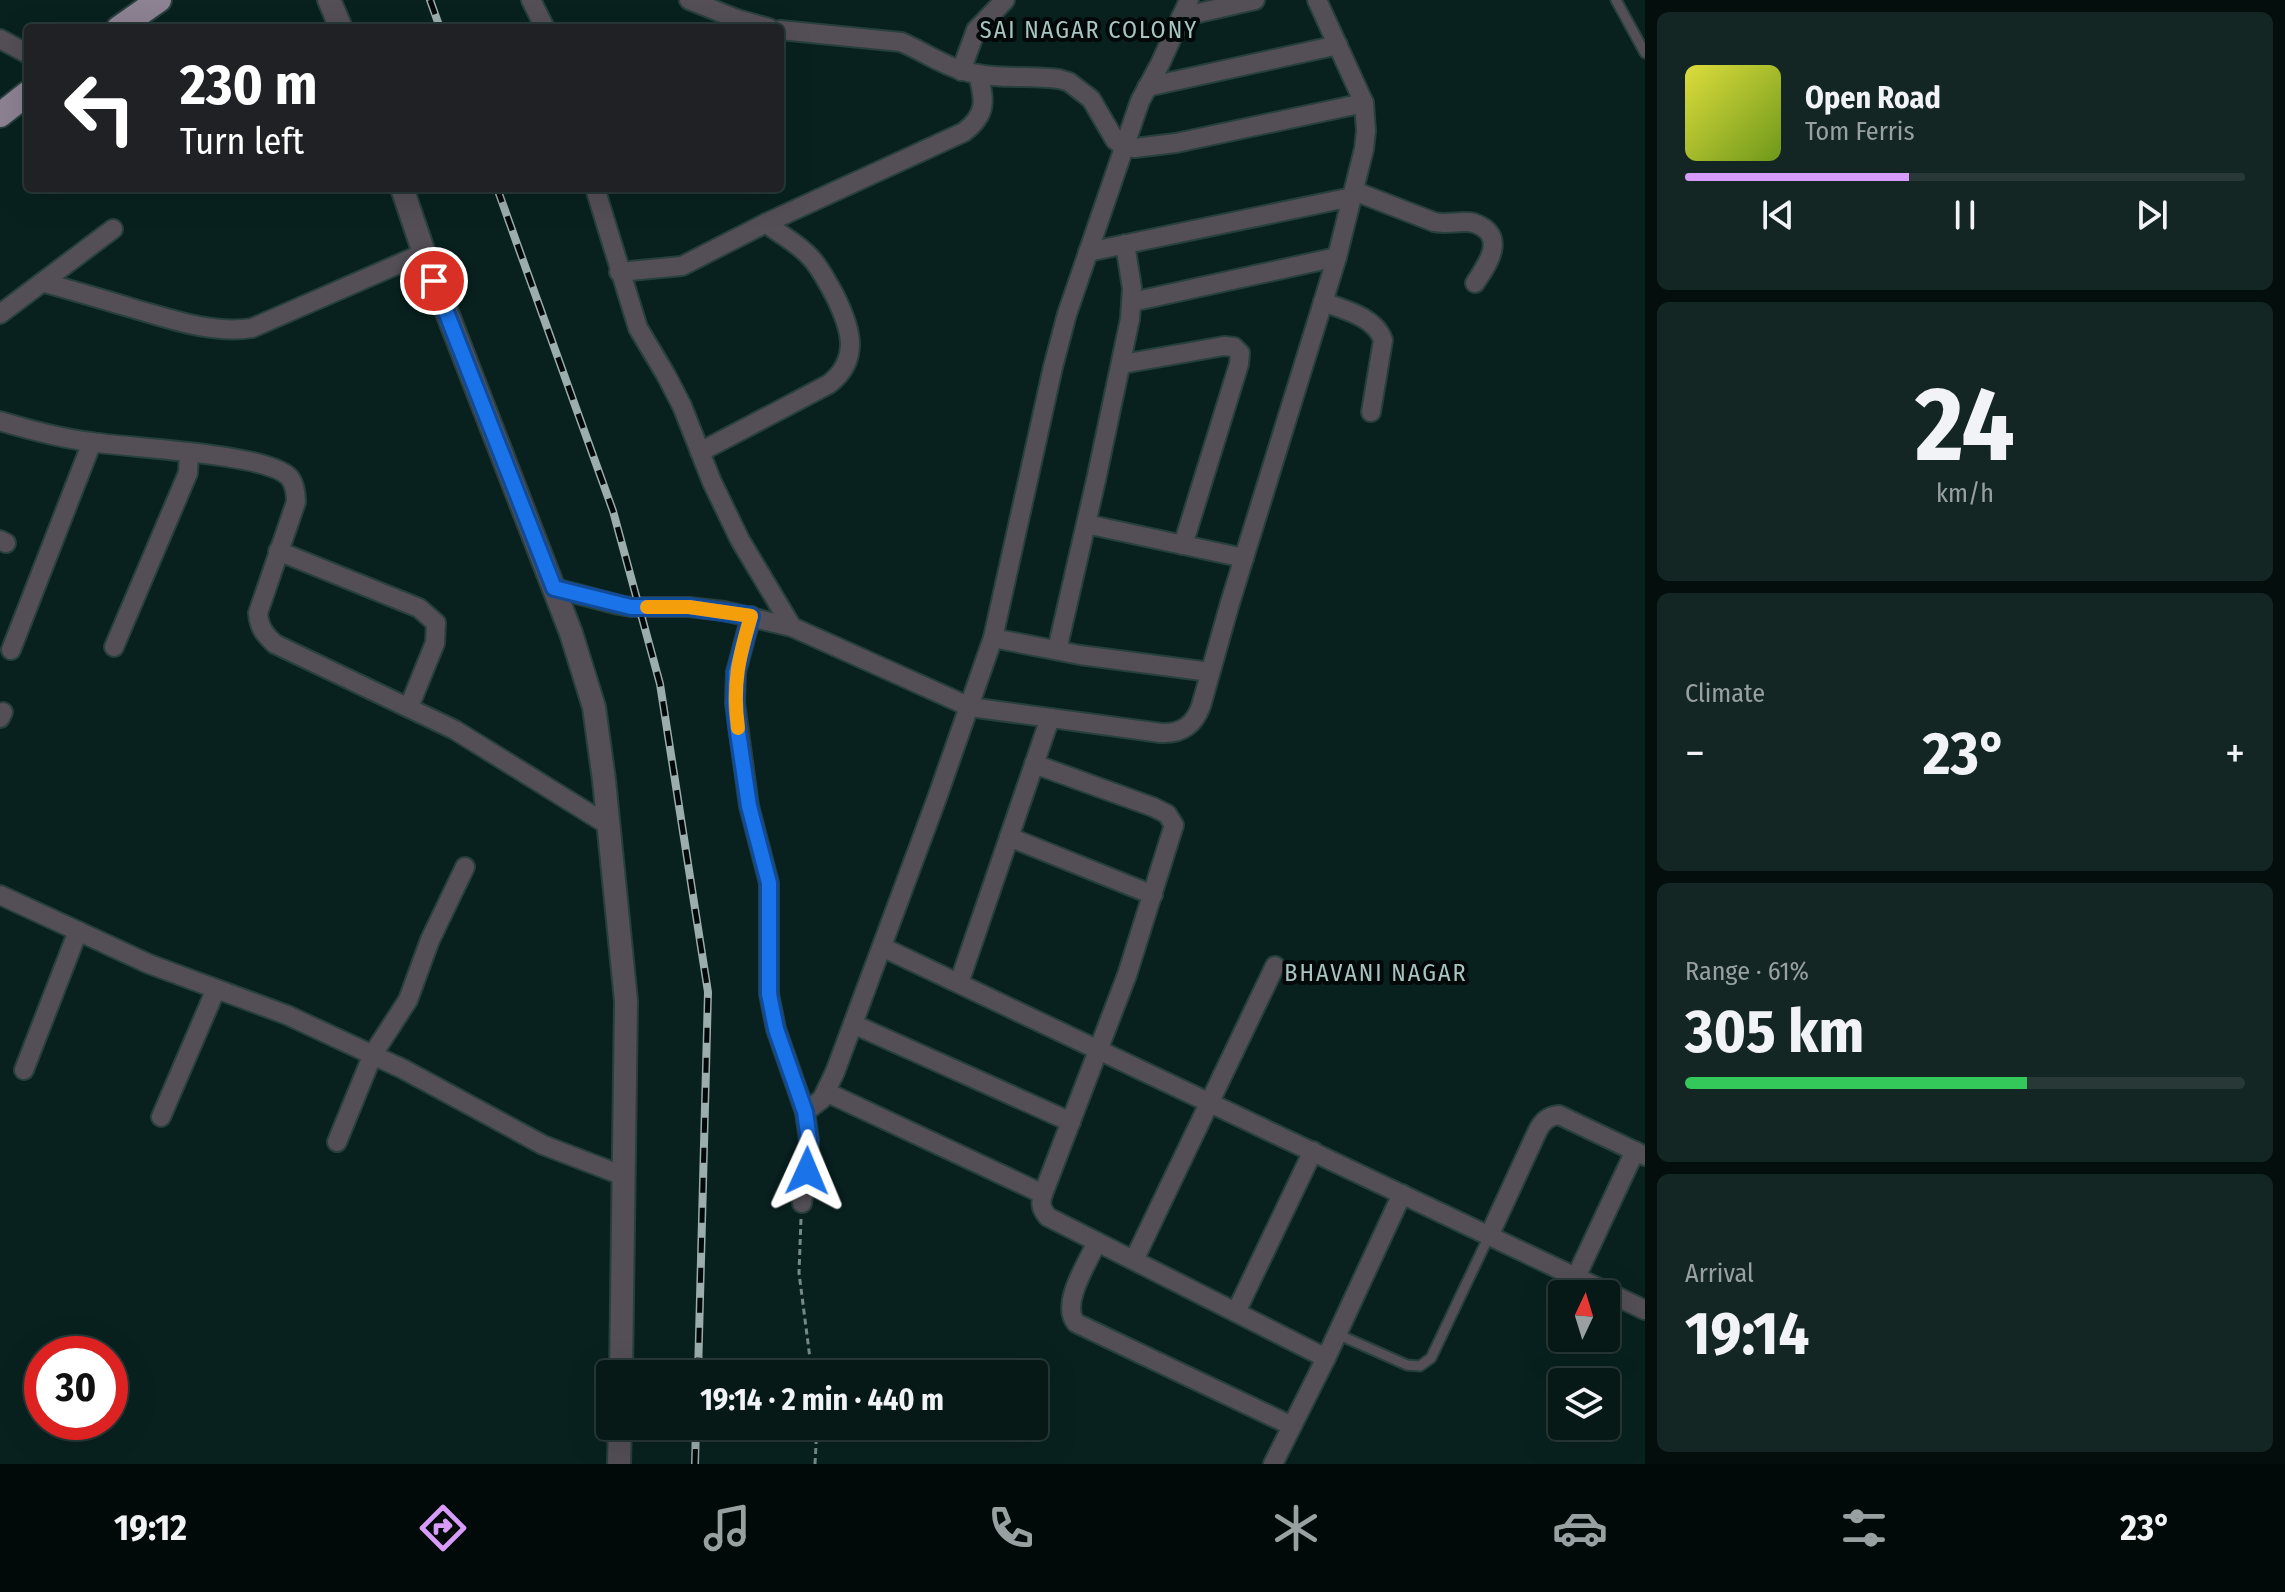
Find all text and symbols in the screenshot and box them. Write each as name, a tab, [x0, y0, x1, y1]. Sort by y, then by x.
district label: SAI NAGAR COLONY	[980, 16, 1198, 44]
text: 230 m	[180, 52, 317, 119]
icon: left	[48, 56, 152, 160]
text: Open Road	[1805, 80, 1941, 116]
text: Tom Ferris	[1805, 116, 1915, 147]
text: Turn left	[180, 120, 304, 164]
icon: previous	[1756, 193, 1800, 237]
icon: pause	[1943, 193, 1987, 237]
icon: next	[2130, 193, 2174, 237]
pin	[400, 247, 468, 315]
icon: arrive	[412, 259, 456, 303]
text: 24	[1915, 363, 2015, 488]
text: km/h	[1936, 478, 1994, 509]
text: Climate	[1685, 678, 1765, 709]
text: 23°	[1923, 718, 2007, 790]
text: −	[1685, 727, 1705, 780]
text: +	[2225, 727, 2245, 780]
text: Range · 61%	[1685, 956, 1809, 987]
district label: BHAVANI NAGAR	[1284, 959, 1468, 987]
text: 305 km	[1685, 996, 1864, 1068]
position arrow	[765, 1129, 849, 1213]
text: Arrival	[1685, 1258, 1754, 1289]
north arrow	[1548, 1280, 1620, 1352]
map controls	[1548, 1280, 1620, 1440]
text: 19:14	[1685, 1298, 1809, 1370]
speed limit sign: 30	[24, 1336, 128, 1440]
button: layers	[1548, 1368, 1620, 1440]
text: 19:14 · 2 min · 440 m	[700, 1382, 944, 1418]
icon: directions	[415, 1500, 471, 1556]
icon: music	[699, 1500, 755, 1556]
icon: phone	[983, 1500, 1039, 1556]
icon: climate	[1268, 1500, 1324, 1556]
icon: car	[1552, 1500, 1608, 1556]
icon: filters	[1836, 1500, 1892, 1556]
text: 19:12	[114, 1506, 187, 1550]
text: 23°	[2120, 1506, 2171, 1550]

